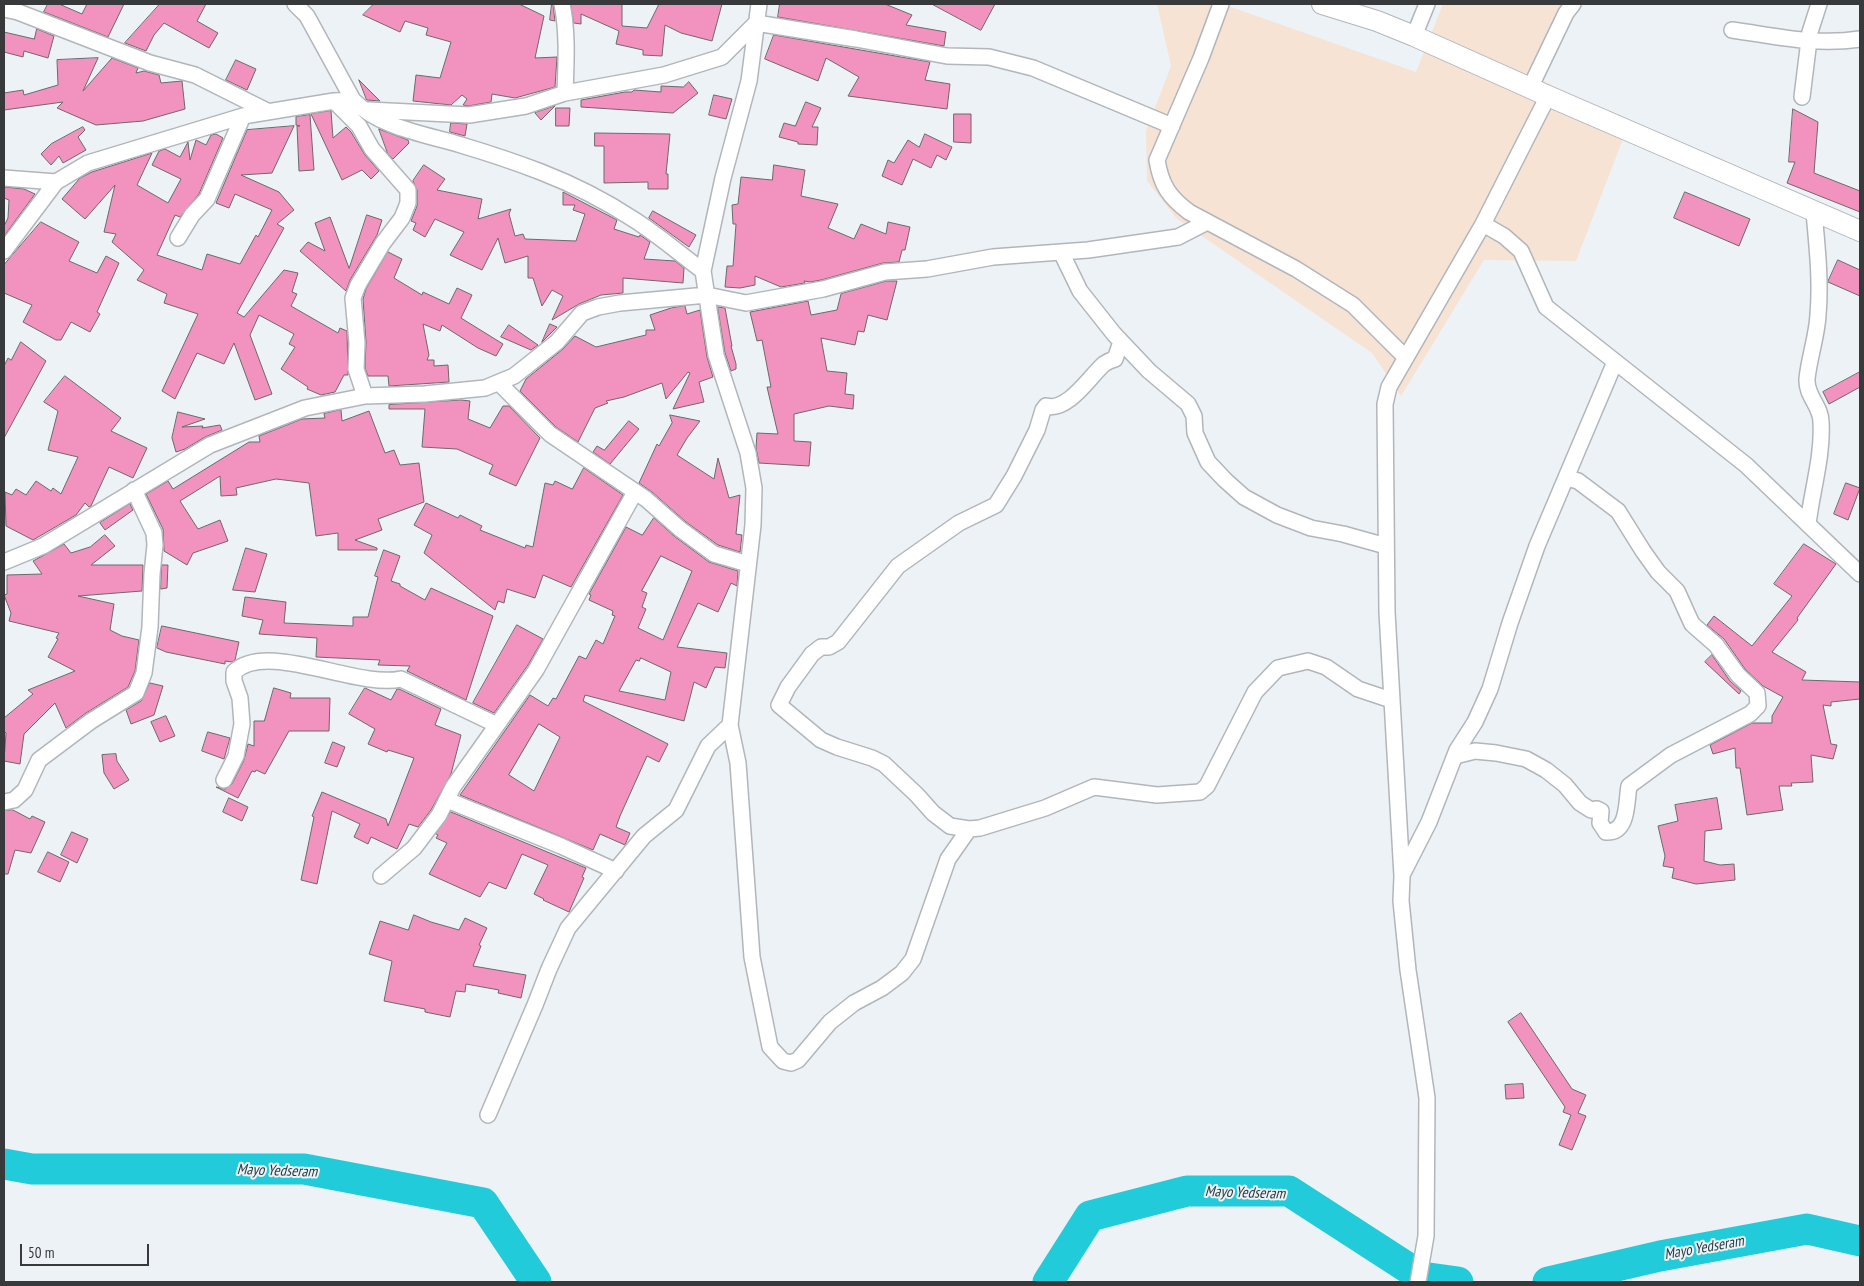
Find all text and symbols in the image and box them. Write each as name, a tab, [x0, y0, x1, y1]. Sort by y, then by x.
water label: Mayo Yedseram	[236, 1161, 318, 1181]
water label: Mayo Yedseram	[1204, 1183, 1286, 1203]
water label: Mayo Yedseram	[1663, 1232, 1745, 1264]
scale bar	[22, 1234, 151, 1266]
text: 50 m	[28, 1243, 54, 1262]

